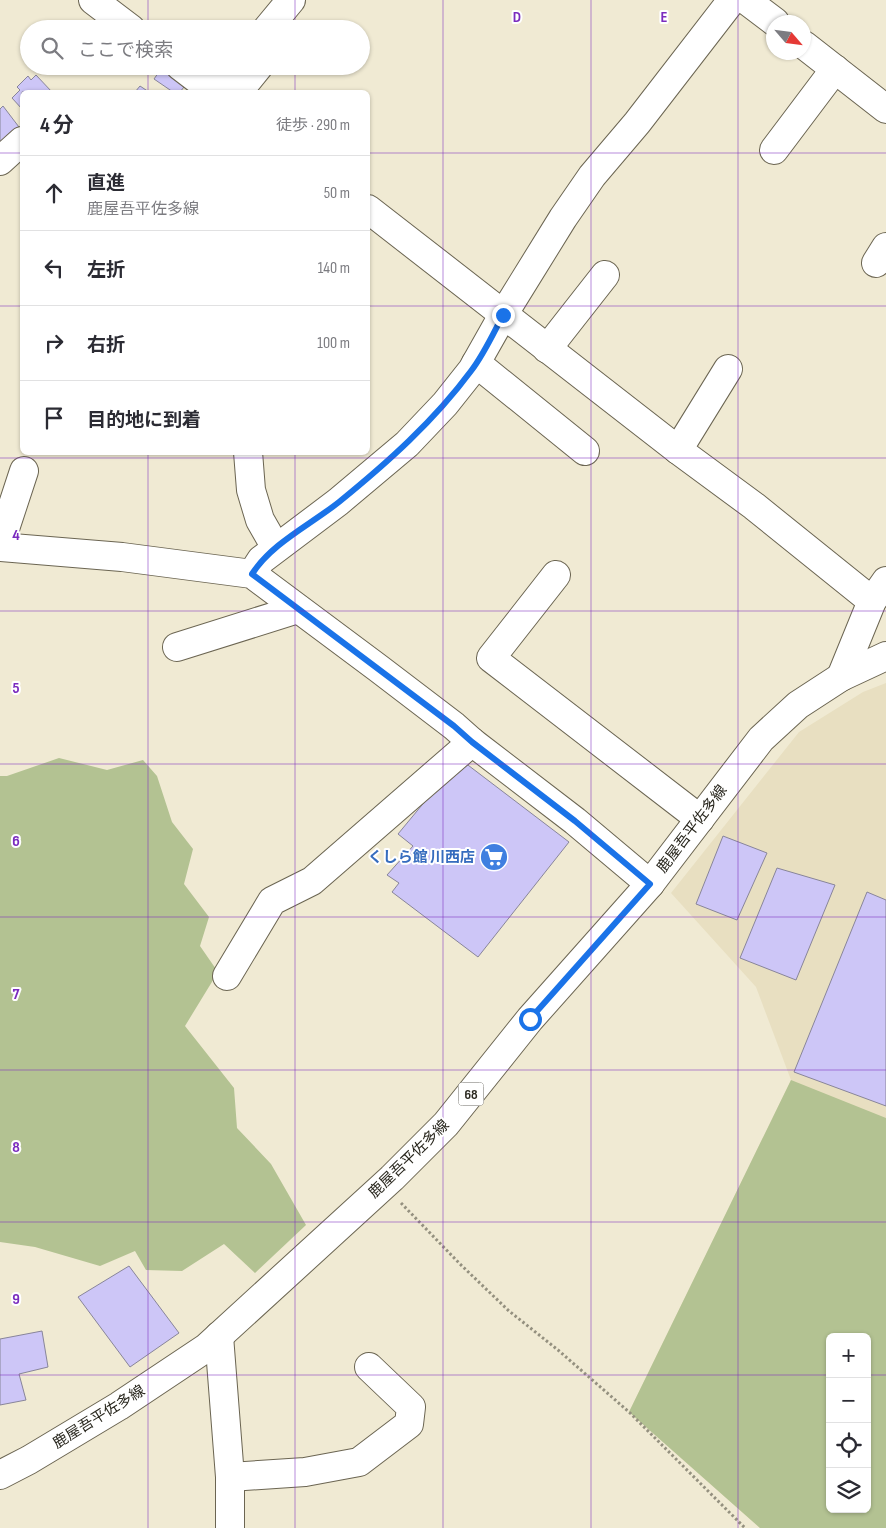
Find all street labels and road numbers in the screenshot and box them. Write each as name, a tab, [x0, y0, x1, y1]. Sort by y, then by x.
street label: 鹿屋吾平佐多線	[653, 781, 731, 877]
road number: 68	[458, 1082, 484, 1106]
street label: 鹿屋吾平佐多線	[365, 1116, 453, 1202]
street label: 鹿屋吾平佐多線	[49, 1381, 149, 1453]

